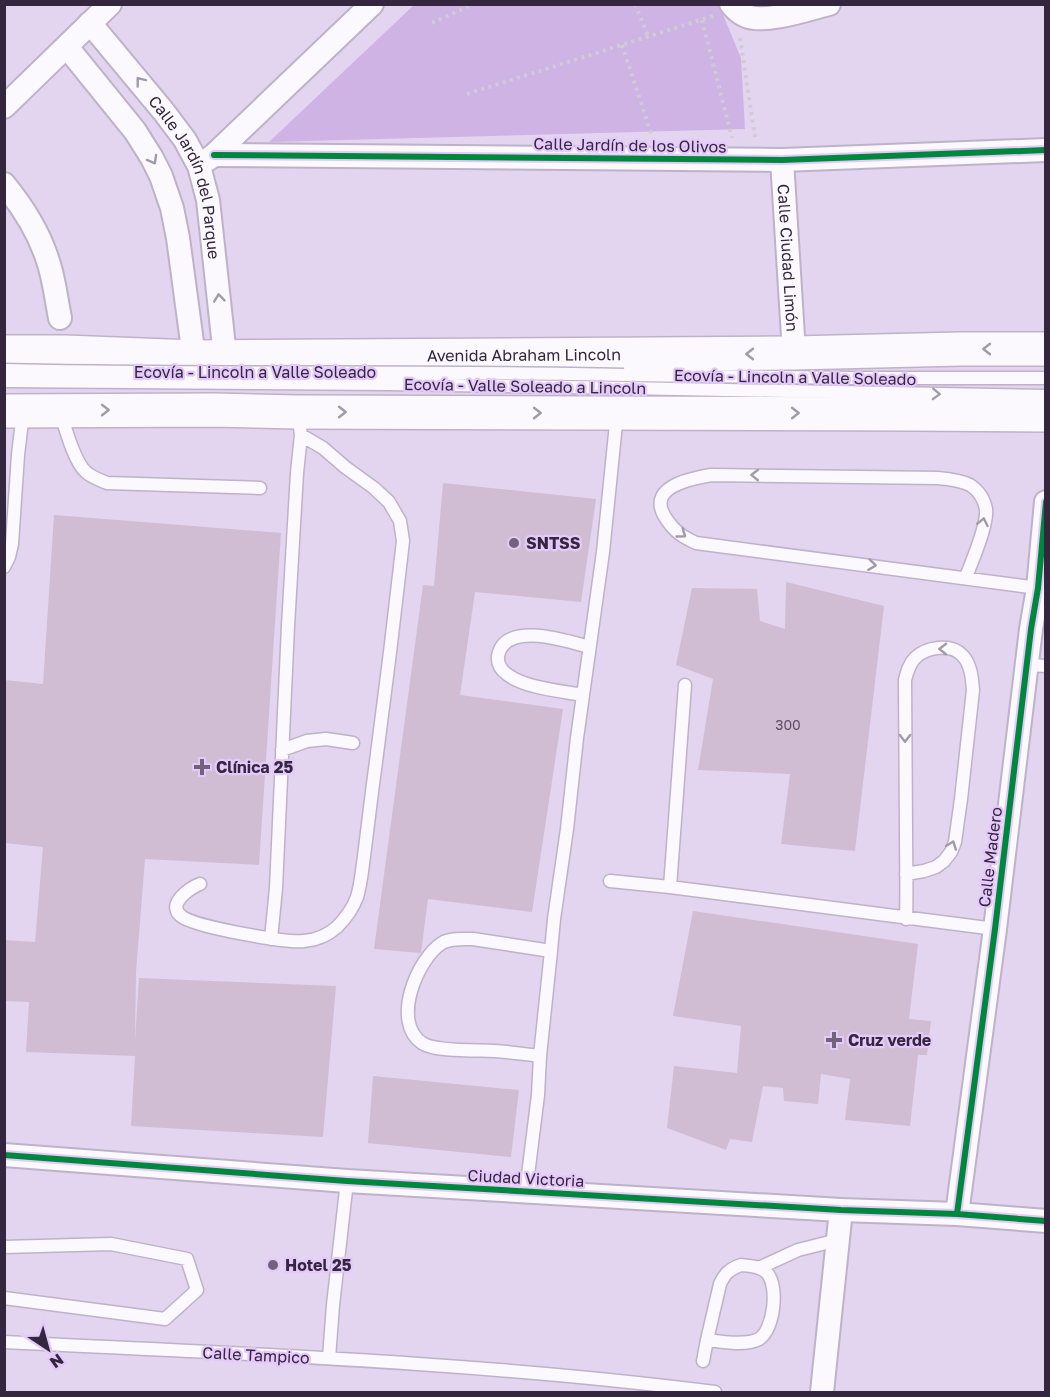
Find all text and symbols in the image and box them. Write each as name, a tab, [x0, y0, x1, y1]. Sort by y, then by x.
one-way arrow	[136, 77, 147, 88]
street label: Calle Jardín del Parque	[144, 91, 224, 260]
street label: Calle Jardín de los Olivos	[533, 133, 727, 157]
one-way arrow	[146, 154, 157, 164]
street label: Calle Ciudad Limón	[774, 183, 803, 332]
one-way arrow	[213, 293, 226, 302]
one-way arrow	[983, 343, 992, 355]
street label: Avenida Abraham Lincoln	[427, 344, 621, 365]
one-way arrow	[746, 348, 755, 360]
street label: Ecovía - Lincoln a Valle Soleado	[134, 362, 376, 382]
street label: Ecovía - Lincoln a Valle Soleado	[674, 365, 916, 389]
street label: Ecovía - Valle Soleado a Lincoln	[404, 374, 646, 398]
one-way arrow	[931, 388, 940, 401]
one-way arrow	[100, 404, 109, 416]
one-way arrow	[337, 406, 346, 418]
one-way arrow	[532, 407, 541, 419]
one-way arrow	[790, 407, 799, 419]
one-way arrow	[751, 469, 760, 481]
one-way arrow	[976, 517, 989, 527]
one-way arrow	[675, 527, 686, 538]
place label: SNTSS	[526, 533, 581, 553]
marker: SNTSS	[507, 536, 521, 550]
one-way arrow	[868, 559, 877, 571]
one-way arrow	[938, 643, 947, 655]
house number: 300	[775, 716, 801, 733]
one-way arrow	[899, 734, 911, 743]
place label: Clínica 25	[216, 757, 293, 777]
marker: Clínica 25	[193, 758, 211, 776]
street label: Calle Madero	[974, 806, 1006, 908]
one-way arrow	[945, 841, 957, 852]
place label: Cruz verde	[848, 1030, 931, 1050]
marker: Cruz verde	[825, 1031, 843, 1049]
street label: Ciudad Victoria	[467, 1165, 585, 1191]
place label: Hotel 25	[285, 1255, 352, 1275]
marker: Hotel 25	[266, 1258, 280, 1272]
north arrow	[18, 1319, 78, 1379]
street label: Calle Tampico	[202, 1342, 310, 1368]
text: N	[46, 1349, 68, 1373]

